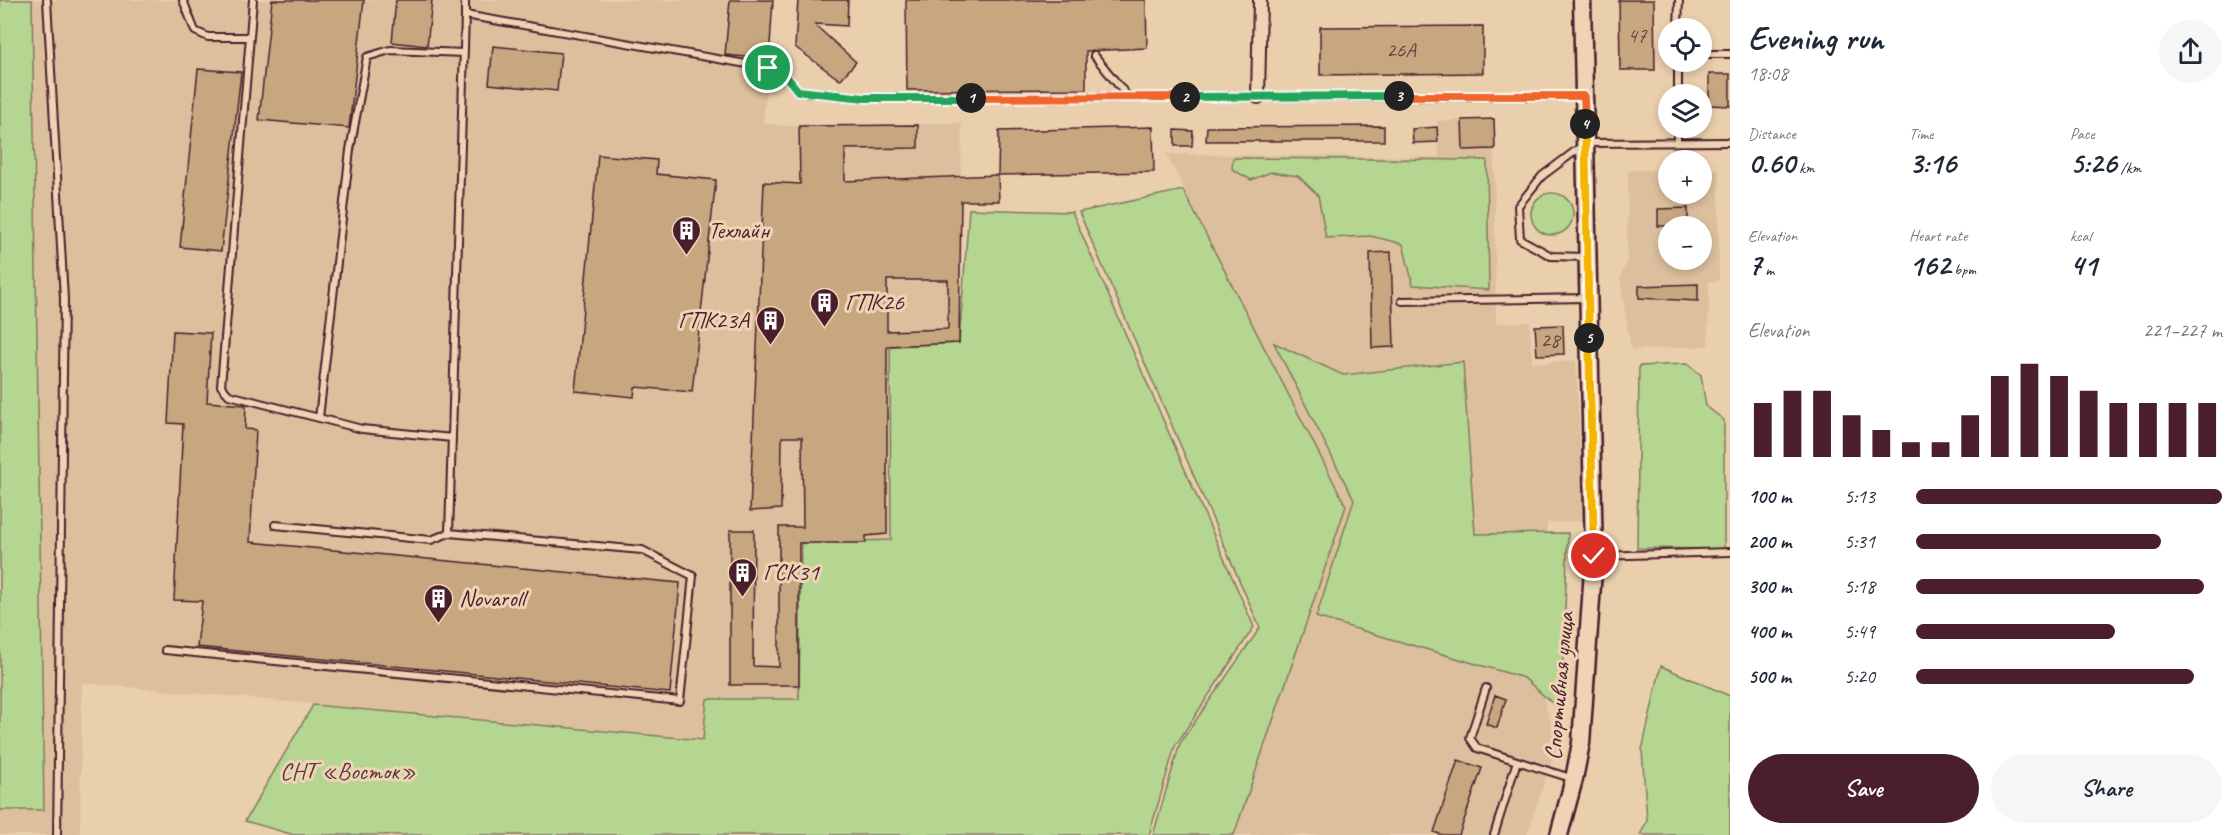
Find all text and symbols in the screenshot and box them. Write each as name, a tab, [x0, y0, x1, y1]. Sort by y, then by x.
text: Evening run	[1748, 17, 1883, 59]
map controls	[1658, 18, 1712, 270]
button: locate	[1658, 18, 1712, 72]
button: share	[2159, 20, 2222, 83]
house number: 47	[1628, 22, 1648, 48]
house number: 26А	[1386, 37, 1417, 63]
pin	[742, 42, 793, 93]
icon: arrive	[751, 51, 784, 84]
text: 18:08	[1748, 61, 1788, 86]
pin: 3	[1384, 81, 1414, 111]
pin: 2	[1170, 82, 1200, 112]
pin: 1	[956, 83, 986, 113]
button: layers	[1658, 84, 1712, 138]
text: 3	[1395, 86, 1403, 106]
text: 2	[1181, 87, 1189, 107]
text: 1	[967, 88, 975, 108]
pin: 4	[1570, 109, 1600, 139]
text: 4	[1581, 114, 1589, 134]
text: Distance	[1748, 124, 1796, 144]
text: Time	[1909, 124, 1933, 144]
text: Pace	[2070, 124, 2095, 144]
text: 0.60	[1748, 144, 1795, 182]
text: 3:16	[1909, 144, 1956, 182]
text: 5:26	[2070, 144, 2117, 182]
button: +	[1658, 150, 1712, 204]
text: km	[1795, 158, 1815, 178]
text: /km	[2117, 158, 2141, 178]
building icon: Техлайн	[671, 214, 703, 256]
place label: Техлайн	[708, 215, 771, 245]
button: −	[1658, 216, 1712, 270]
text: Elevation	[1748, 226, 1797, 246]
text: Heart rate	[1909, 226, 1967, 246]
text: kcal	[2070, 226, 2091, 246]
text: 7	[1748, 246, 1761, 284]
text: 162	[1909, 246, 1950, 284]
text: 41	[2070, 246, 2097, 284]
text: m	[1761, 260, 1774, 280]
text: bpm	[1950, 260, 1976, 280]
building icon: ГПК26	[808, 286, 840, 328]
place label: ГПК26	[845, 287, 905, 317]
building icon: ГПК23А	[754, 304, 786, 346]
place label: ГПК23А	[678, 305, 750, 335]
text: Elevation	[1748, 318, 1810, 343]
text: 221–227 m	[2143, 318, 2222, 343]
pin: 5	[1574, 323, 1604, 353]
house number: 28	[1541, 327, 1562, 353]
text: 5	[1586, 328, 1592, 348]
text: 100 m	[1748, 484, 1791, 509]
text: 5:13	[1844, 484, 1875, 509]
text: 200 m	[1748, 529, 1791, 554]
text: 5:31	[1844, 529, 1875, 554]
pin	[1568, 530, 1619, 581]
icon: check	[1577, 539, 1610, 572]
building icon: ГСК31	[726, 556, 758, 598]
place label: ГСК31	[763, 557, 820, 587]
text: 300 m	[1748, 574, 1791, 599]
text: 5:18	[1844, 574, 1875, 599]
building icon: Novaroll	[422, 582, 454, 624]
place label: Novaroll	[459, 583, 529, 613]
street label: Спортивная улица	[1538, 609, 1581, 761]
text: 400 m	[1748, 619, 1791, 644]
text: 5:49	[1844, 619, 1875, 644]
text: 500 m	[1748, 664, 1791, 689]
text: 5:20	[1844, 664, 1875, 689]
button: Save	[1748, 754, 1979, 823]
button: Share	[1991, 754, 2222, 823]
park label: СНТ «Восток»	[280, 756, 416, 786]

